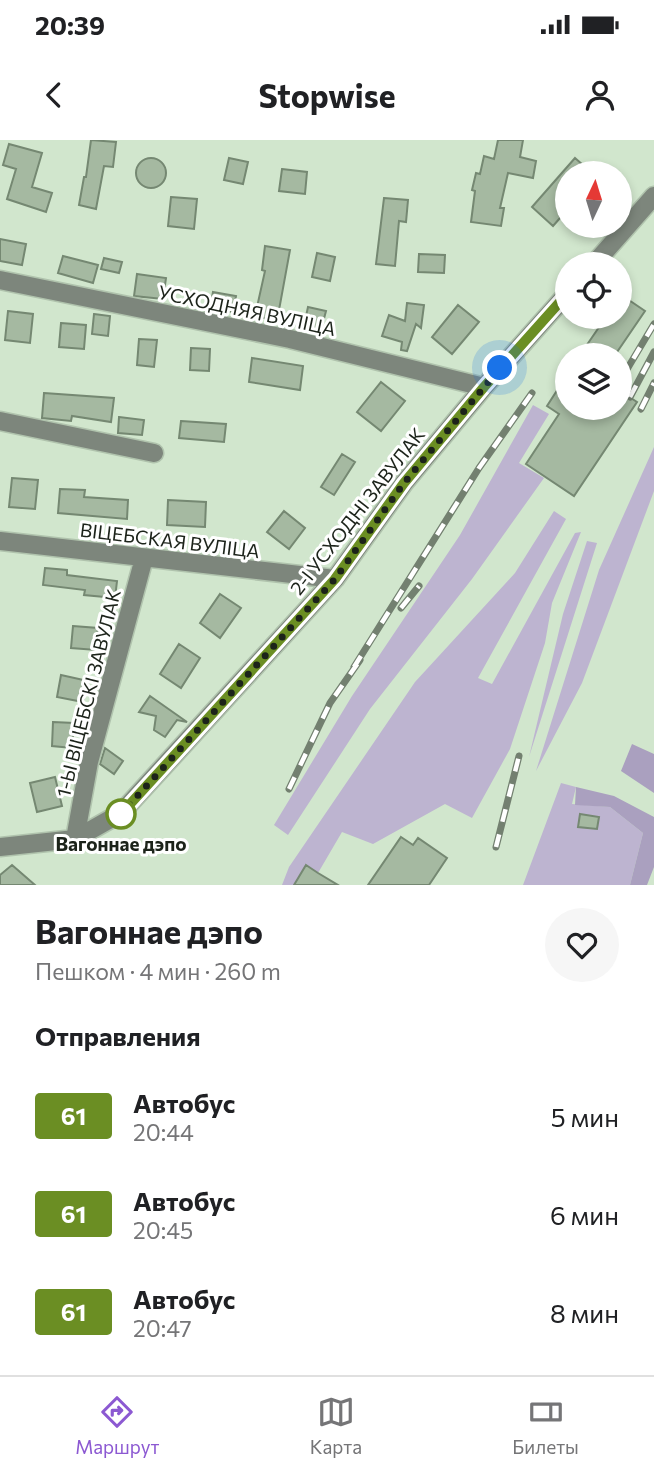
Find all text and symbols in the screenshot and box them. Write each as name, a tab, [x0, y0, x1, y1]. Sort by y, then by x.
text: 20:39	[35, 9, 105, 40]
text: Stopwise	[258, 75, 396, 115]
icon: back	[35, 76, 73, 114]
icon: person	[581, 76, 619, 114]
north arrow	[555, 161, 632, 238]
map controls	[555, 161, 632, 420]
button: locate	[555, 252, 632, 329]
street label: УСХОДНЯЯ ВУЛІЦА	[156, 280, 338, 340]
button: layers	[555, 343, 632, 420]
your location	[482, 350, 517, 385]
street label: 2-І УСХОДНІ ЗАВУЛАК	[285, 423, 429, 599]
street label: ВІЦЕБСКАЯ ВУЛІЦА	[79, 518, 261, 562]
street label: 1-Ы ВІЦЕБСКІ ЗАВУЛАК	[51, 586, 125, 800]
marker: Вагоннае дэпо	[106, 799, 136, 829]
place label: Вагоннае дэпо	[55, 832, 187, 855]
button: heart	[545, 908, 619, 982]
text: Вагоннае дэпо	[35, 910, 263, 951]
text: Пешком · 4 мин · 260 m	[35, 957, 281, 985]
text: Отправления	[35, 1020, 201, 1051]
text: Автобус	[133, 1087, 235, 1118]
text: 61	[61, 1101, 86, 1130]
text: 5 мин	[551, 1101, 619, 1132]
text: 20:44	[133, 1118, 194, 1146]
text: Автобус	[133, 1185, 235, 1216]
text: 61	[61, 1199, 86, 1228]
text: 6 мин	[550, 1199, 619, 1230]
text: 20:45	[133, 1216, 193, 1244]
text: Автобус	[133, 1283, 235, 1314]
text: 61	[61, 1297, 86, 1326]
text: 8 мин	[550, 1297, 619, 1328]
text: 20:47	[133, 1314, 192, 1342]
tab: Маршрут	[75, 1393, 160, 1458]
tab: Карта	[310, 1393, 362, 1458]
tab: Билеты	[512, 1393, 579, 1458]

